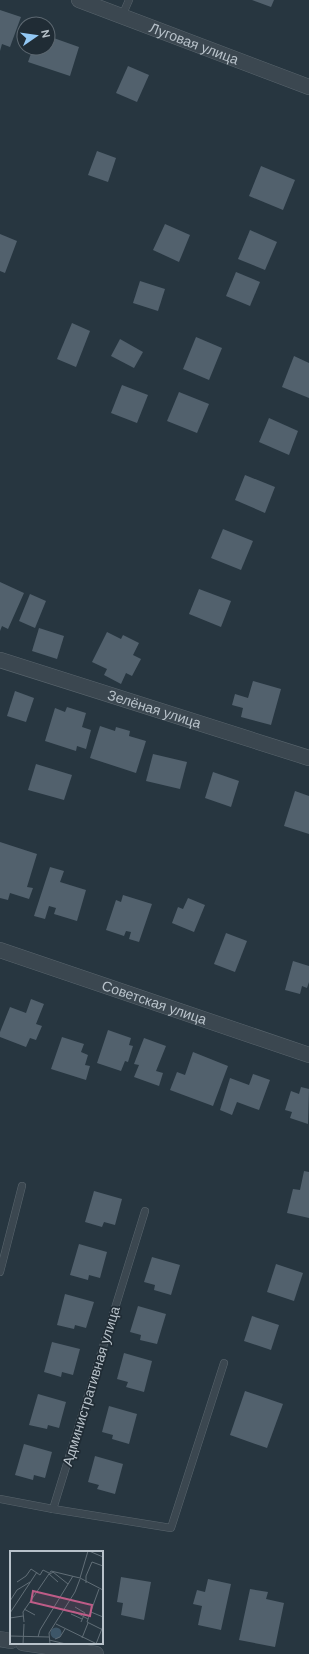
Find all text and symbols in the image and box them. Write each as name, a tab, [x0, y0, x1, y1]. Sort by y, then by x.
north arrow	[16, 16, 56, 56]
street label: Луговая улица	[147, 18, 241, 69]
text: N	[38, 28, 53, 39]
street label: Зелёная улица	[105, 686, 204, 732]
street label: Советская улица	[99, 976, 209, 1029]
street label: Административная улица	[58, 1304, 124, 1468]
inset map	[10, 1551, 103, 1644]

